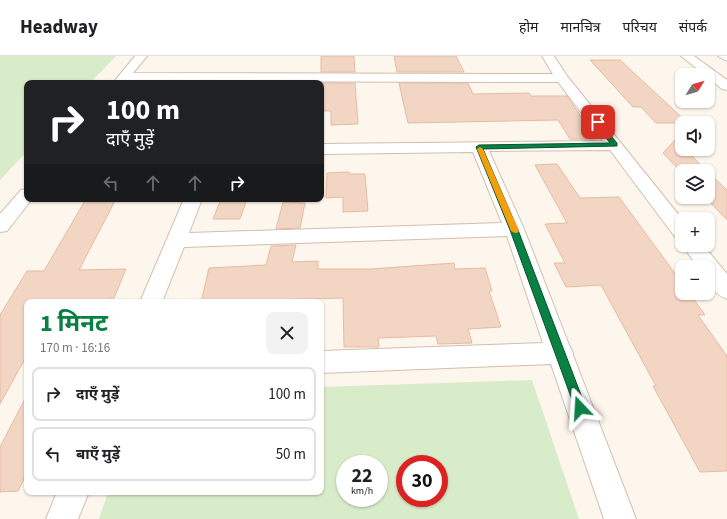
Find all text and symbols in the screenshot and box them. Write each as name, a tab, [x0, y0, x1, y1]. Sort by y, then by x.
text: Headway	[20, 14, 98, 41]
text: होम	[519, 18, 538, 38]
text: मानचित्र	[560, 18, 601, 38]
text: परिचय	[623, 18, 657, 38]
text: संपर्क	[679, 18, 707, 38]
north arrow	[675, 68, 715, 108]
map controls	[675, 68, 715, 300]
text: 100 m	[106, 90, 180, 130]
icon: right	[40, 96, 92, 148]
pin	[581, 105, 615, 139]
icon: arrive	[587, 111, 609, 133]
button: sound	[675, 116, 715, 156]
text: दाएँ मुड़ें	[106, 127, 154, 152]
button: layers	[675, 164, 715, 204]
icon: left	[100, 172, 122, 194]
icon: ahead	[142, 172, 164, 194]
icon: ahead	[184, 172, 206, 194]
icon: right	[226, 172, 248, 194]
button: +	[675, 212, 715, 252]
button: −	[675, 260, 715, 300]
text: 1 मिनट	[40, 306, 108, 341]
button: close	[266, 312, 308, 354]
text: 170 m · 16:16	[40, 339, 110, 357]
icon: right	[42, 383, 64, 405]
text: दाएँ मुड़ें	[76, 384, 119, 405]
text: 100 m	[268, 384, 306, 405]
position arrow	[559, 387, 601, 429]
icon: left	[42, 443, 64, 465]
text: बाएँ मुड़ें	[76, 444, 120, 465]
text: 50 m	[276, 444, 306, 465]
speed limit sign: 30	[396, 455, 448, 507]
text: 22	[351, 462, 373, 490]
text: km/h	[351, 484, 373, 498]

